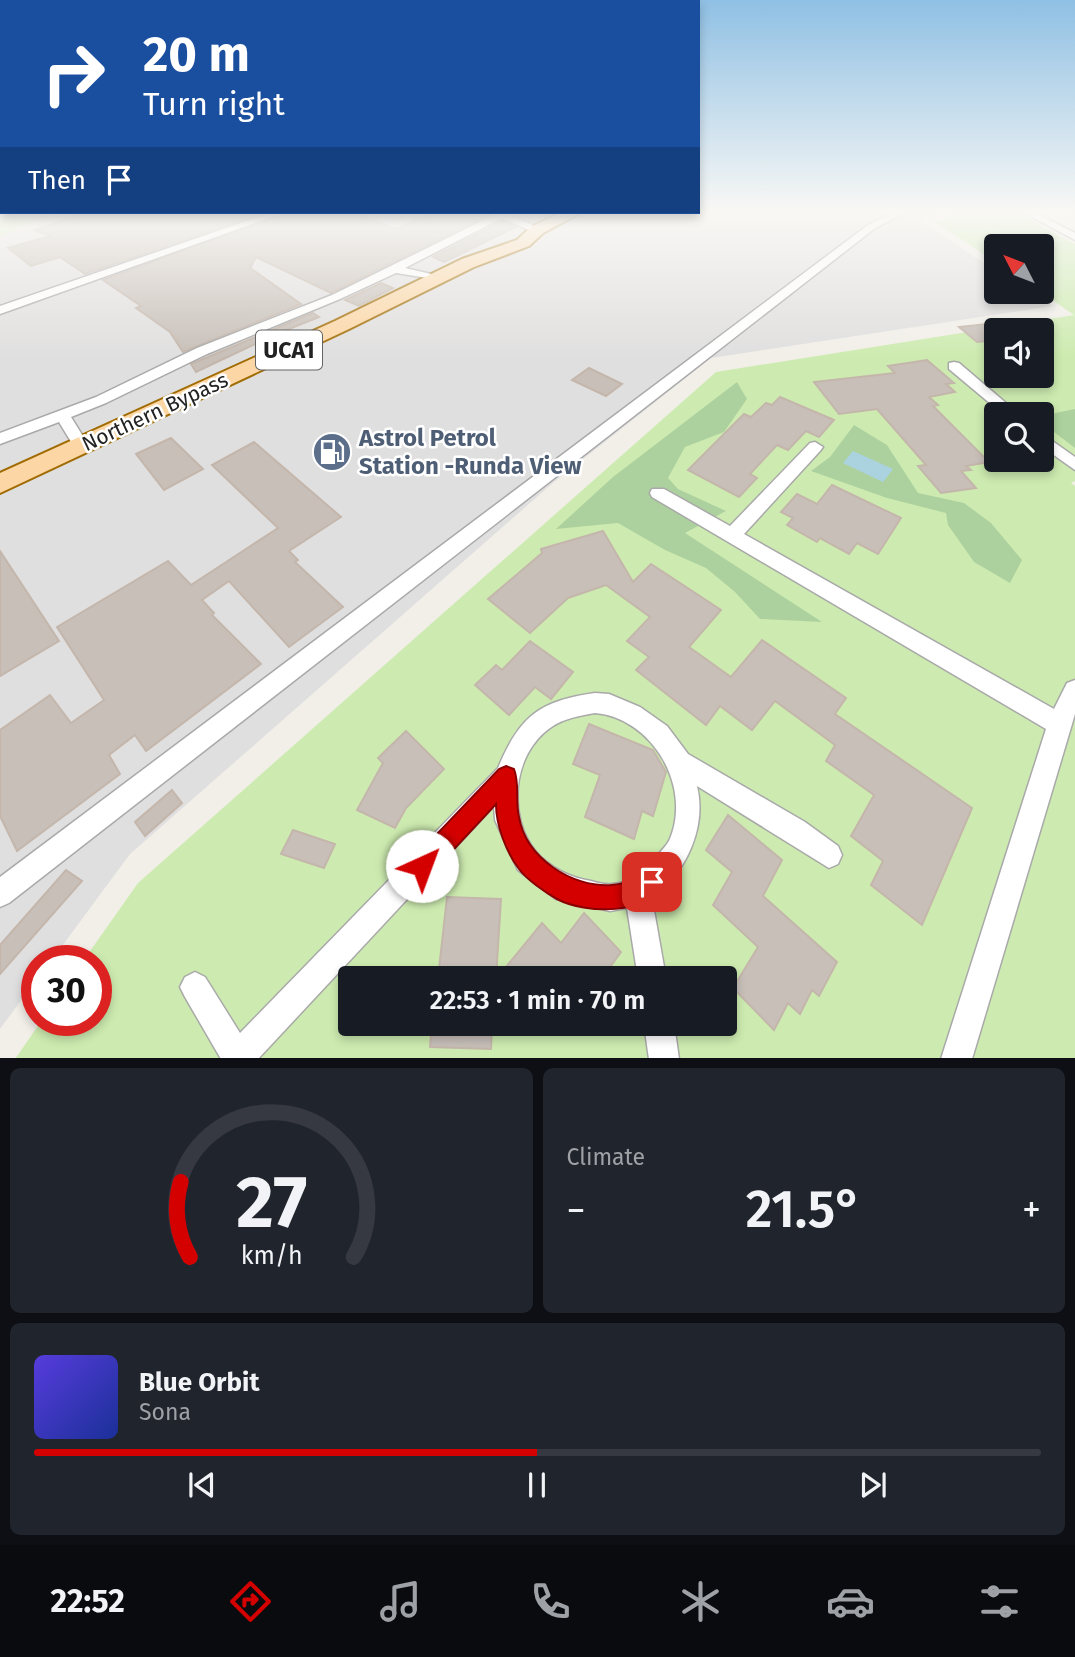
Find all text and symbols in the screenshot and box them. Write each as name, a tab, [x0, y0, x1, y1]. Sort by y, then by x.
text: 20 m	[143, 25, 250, 84]
icon: right	[28, 28, 119, 119]
text: Turn right	[143, 85, 285, 123]
icon: arrive	[100, 161, 138, 199]
text: Then	[28, 165, 86, 196]
north arrow	[984, 234, 1054, 304]
map controls	[984, 234, 1054, 472]
button: sound	[984, 318, 1054, 388]
road number: UCA1	[256, 330, 322, 370]
street label: Northern Bypass	[78, 367, 232, 457]
button: search	[984, 402, 1054, 472]
place label: Astrol Petrol Station -Runda View	[358, 424, 582, 480]
fuel station icon: Astrol Petrol Station -Runda View	[311, 431, 353, 473]
position arrow	[385, 829, 459, 903]
pin	[622, 852, 682, 912]
icon: arrive	[633, 863, 671, 901]
speed limit sign: 30	[21, 945, 112, 1036]
text: 22:53 · 1 min · 70 m	[430, 985, 645, 1016]
text: Climate	[567, 1143, 645, 1171]
text: 27	[236, 1159, 307, 1246]
text: 21.5°	[746, 1178, 862, 1241]
text: −	[567, 1187, 586, 1233]
text: +	[1022, 1187, 1041, 1233]
text: km/h	[240, 1240, 302, 1270]
text: Blue Orbit	[139, 1367, 259, 1398]
text: Sona	[139, 1398, 191, 1426]
icon: previous	[183, 1466, 221, 1504]
icon: pause	[518, 1466, 556, 1504]
icon: next	[854, 1466, 892, 1504]
icon: directions	[226, 1577, 275, 1626]
icon: music	[376, 1577, 425, 1626]
icon: phone	[526, 1577, 575, 1626]
icon: climate	[676, 1577, 725, 1626]
icon: car	[826, 1577, 875, 1626]
icon: filters	[975, 1577, 1024, 1626]
text: 22:52	[50, 1582, 125, 1620]

